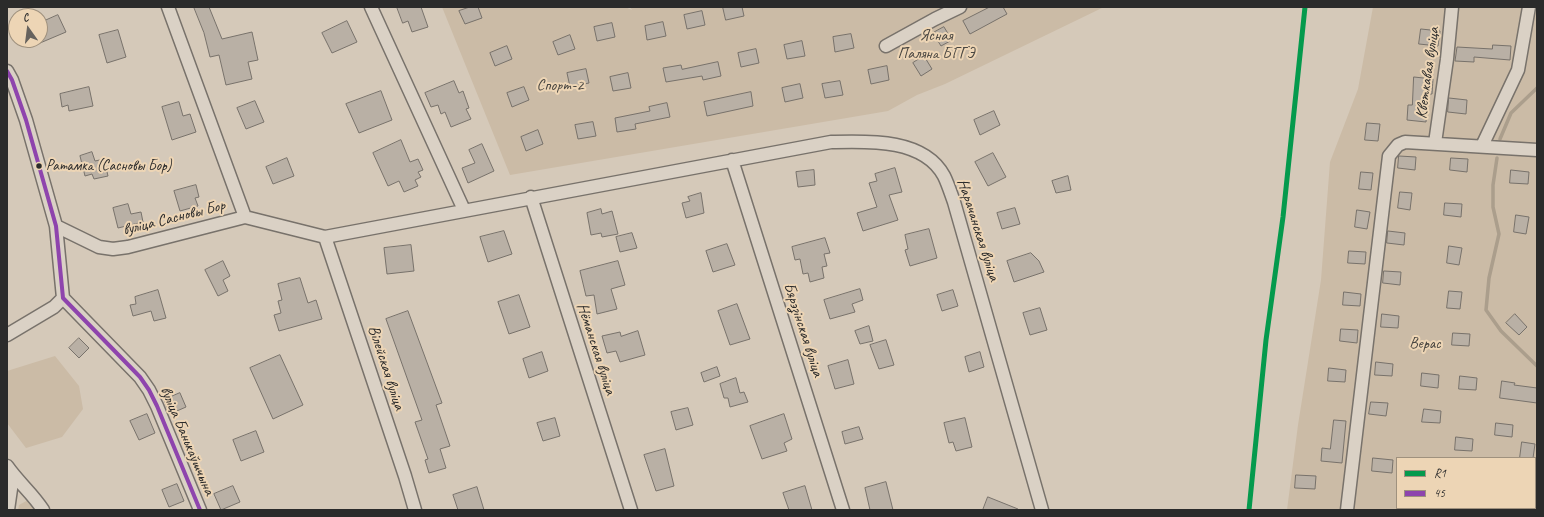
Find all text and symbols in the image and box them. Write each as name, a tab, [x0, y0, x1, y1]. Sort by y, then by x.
north arrow	[8, 8, 48, 48]
text: С	[21, 10, 30, 25]
park label: Ясная Паляна БГГЭ	[898, 26, 974, 64]
street label: Кветкавая вуліца	[1412, 26, 1444, 120]
park label: Спорт-2	[537, 76, 583, 96]
place label: Ратамка (Сасновы Бор)	[46, 157, 172, 175]
marker: Ратамка (Сасновы Бор)	[34, 161, 44, 171]
street label: Нарачанская вуліца	[952, 176, 1004, 284]
street label: вуліца Сасновы Бор	[121, 196, 227, 240]
street label: Бярэзінская вуліца	[779, 281, 827, 379]
street label: Нёманская вуліца	[572, 301, 620, 397]
street label: Вілейская вуліца	[363, 323, 409, 413]
park label: Верас	[1409, 334, 1441, 354]
street label: вуліца Банькаўшчына	[155, 384, 219, 498]
legend	[1396, 457, 1536, 509]
text: R1	[1434, 465, 1446, 481]
text: 45	[1434, 485, 1445, 501]

